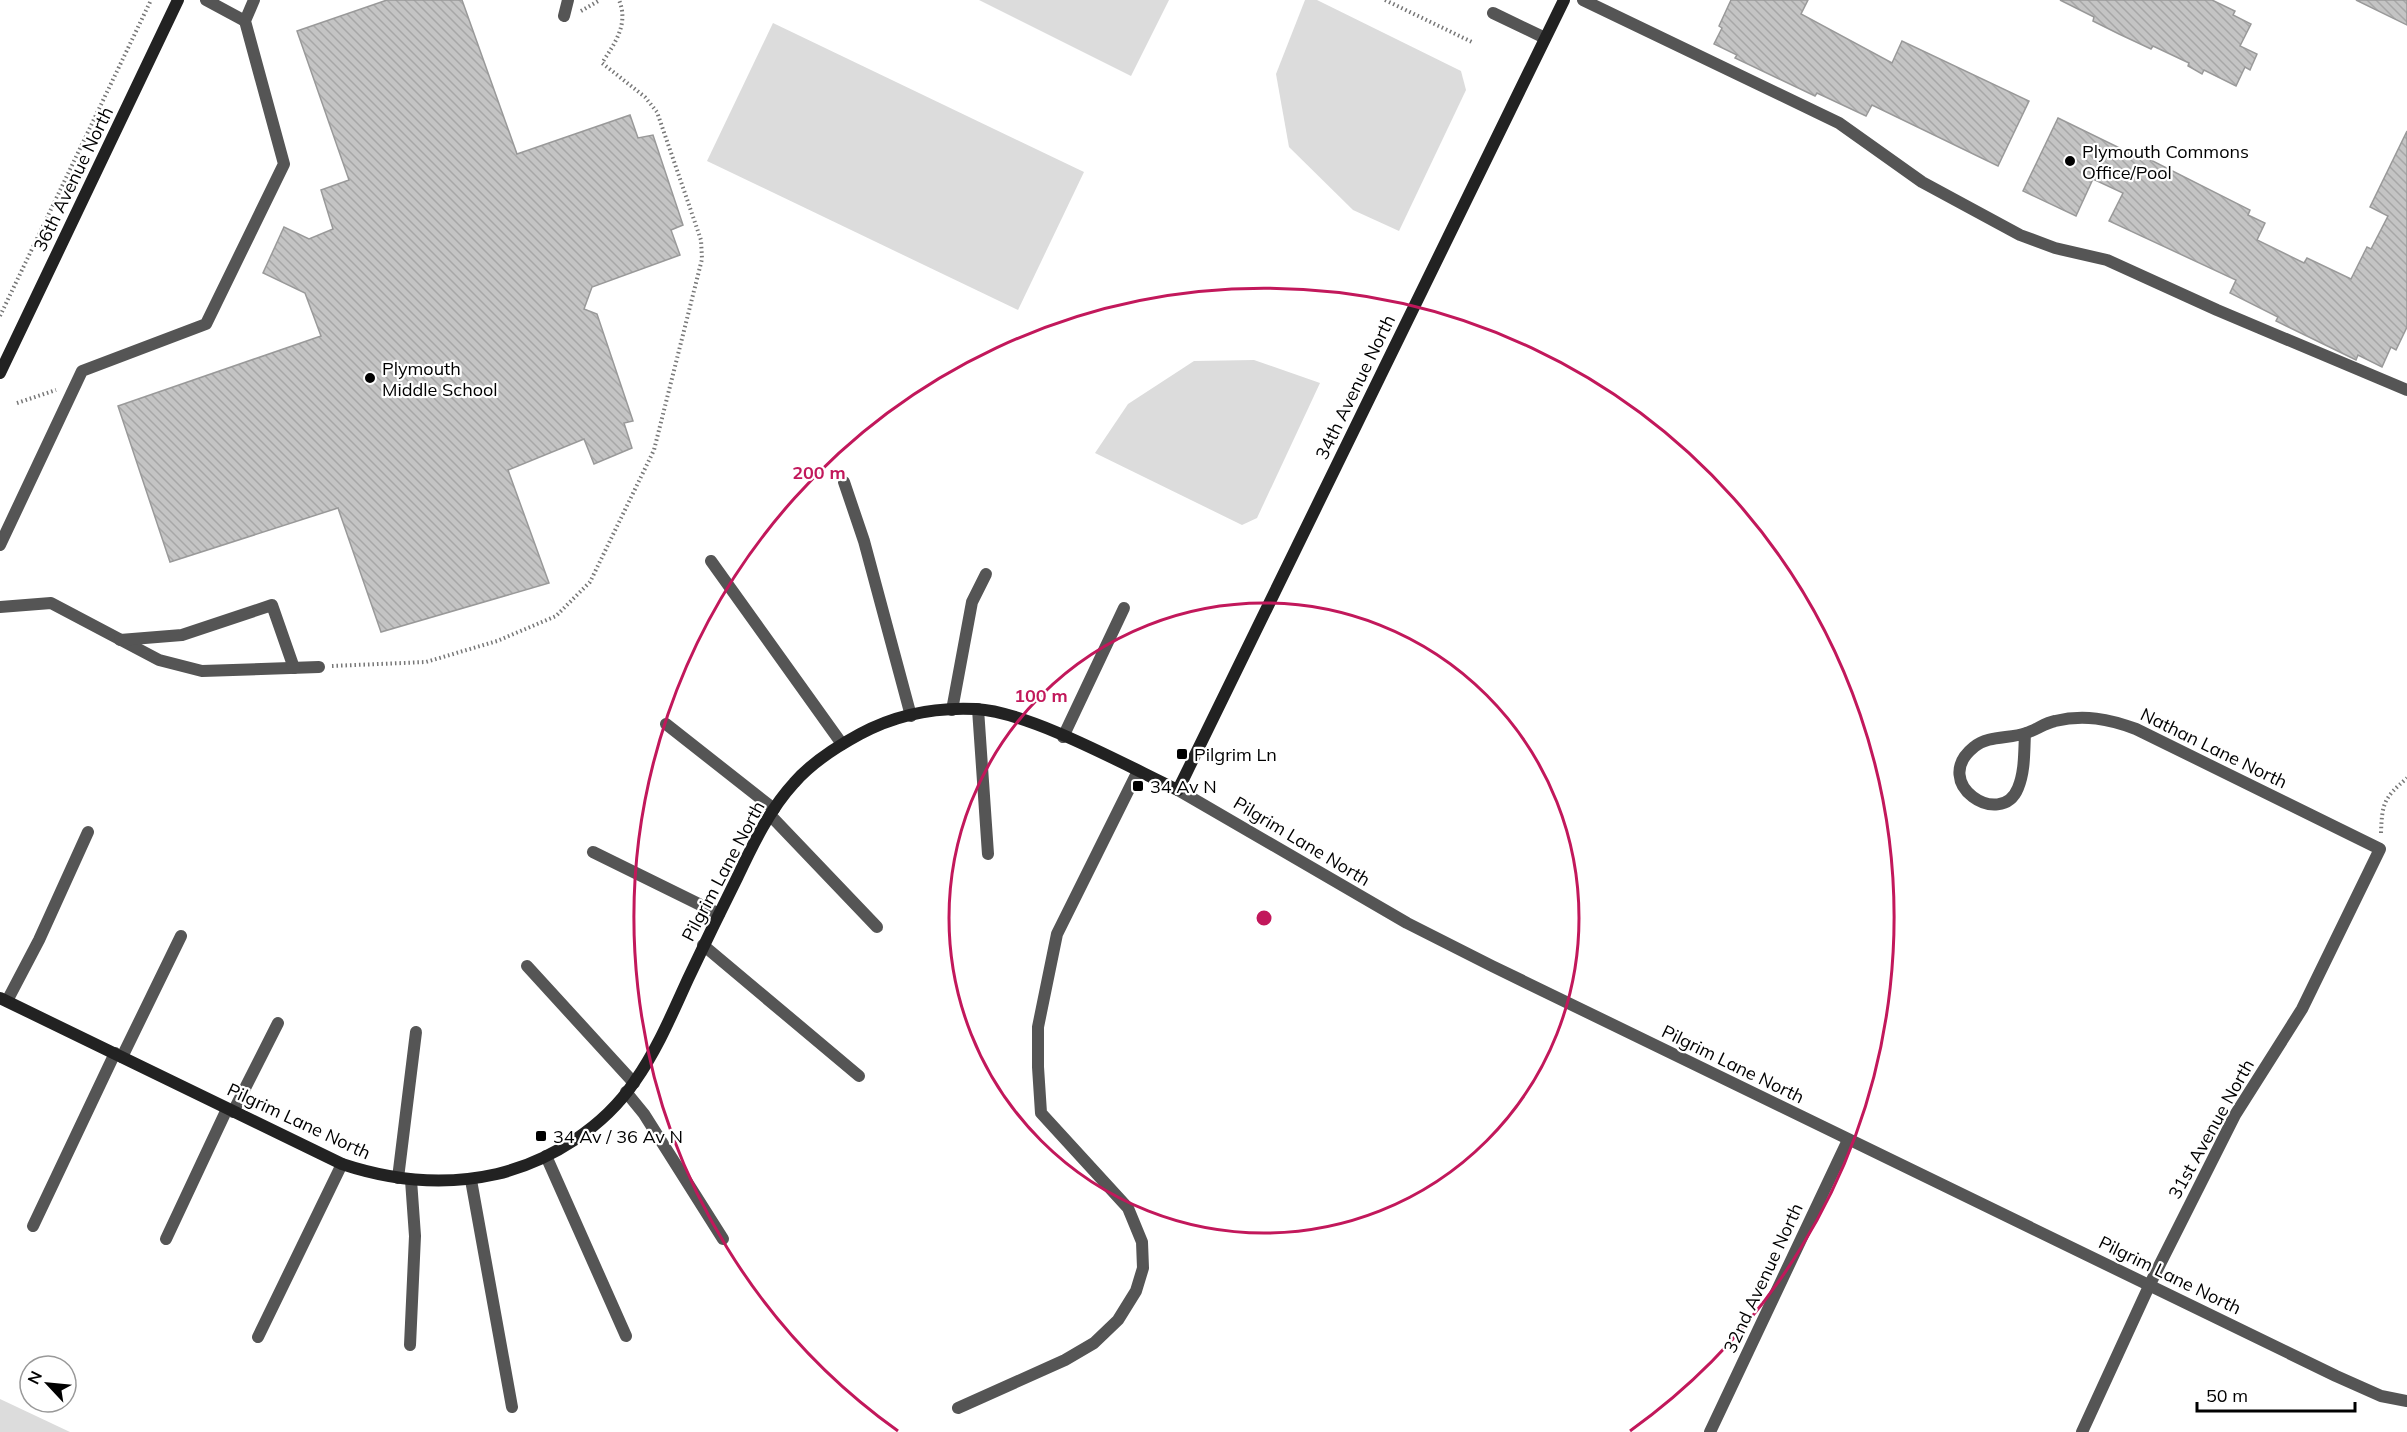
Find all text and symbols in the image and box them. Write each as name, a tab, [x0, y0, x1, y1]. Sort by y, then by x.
street label: 36th Avenue North	[28, 103, 118, 255]
place label: Plymouth Commons Office/Pool	[2082, 140, 2249, 184]
marker: Plymouth Commons Office/Pool	[2063, 154, 2077, 168]
street label: 34th Avenue North	[1310, 311, 1400, 463]
place label: Plymouth Middle School	[382, 357, 498, 401]
marker: Plymouth Middle School	[363, 371, 377, 385]
text: 200 m	[792, 461, 846, 484]
text: 100 m	[1014, 684, 1068, 707]
street label: Nathan Lane North	[2137, 703, 2291, 793]
place label: Pilgrim Ln	[1194, 743, 1277, 766]
marker: Pilgrim Ln	[1175, 747, 1189, 761]
place label: 34 Av N	[1150, 775, 1217, 798]
marker: 34 Av N	[1131, 779, 1145, 793]
street label: Pilgrim Lane North	[1229, 791, 1375, 891]
street label: Pilgrim Lane North	[676, 797, 770, 945]
centre of rings	[1254, 908, 1274, 928]
street label: Pilgrim Lane North	[1658, 1020, 1808, 1108]
street label: 31st Avenue North	[2163, 1055, 2259, 1203]
street label: Pilgrim Lane North	[224, 1078, 374, 1164]
place label: 34 Av / 36 Av N	[553, 1125, 683, 1148]
marker: 34 Av / 36 Av N	[534, 1129, 548, 1143]
street label: 32nd Avenue North	[1718, 1199, 1808, 1357]
street label: Pilgrim Lane North	[2095, 1231, 2245, 1319]
north arrow	[18, 1354, 78, 1414]
text: N	[23, 1368, 46, 1387]
scale bar	[2197, 1375, 2354, 1413]
text: 50 m	[2206, 1384, 2248, 1407]

